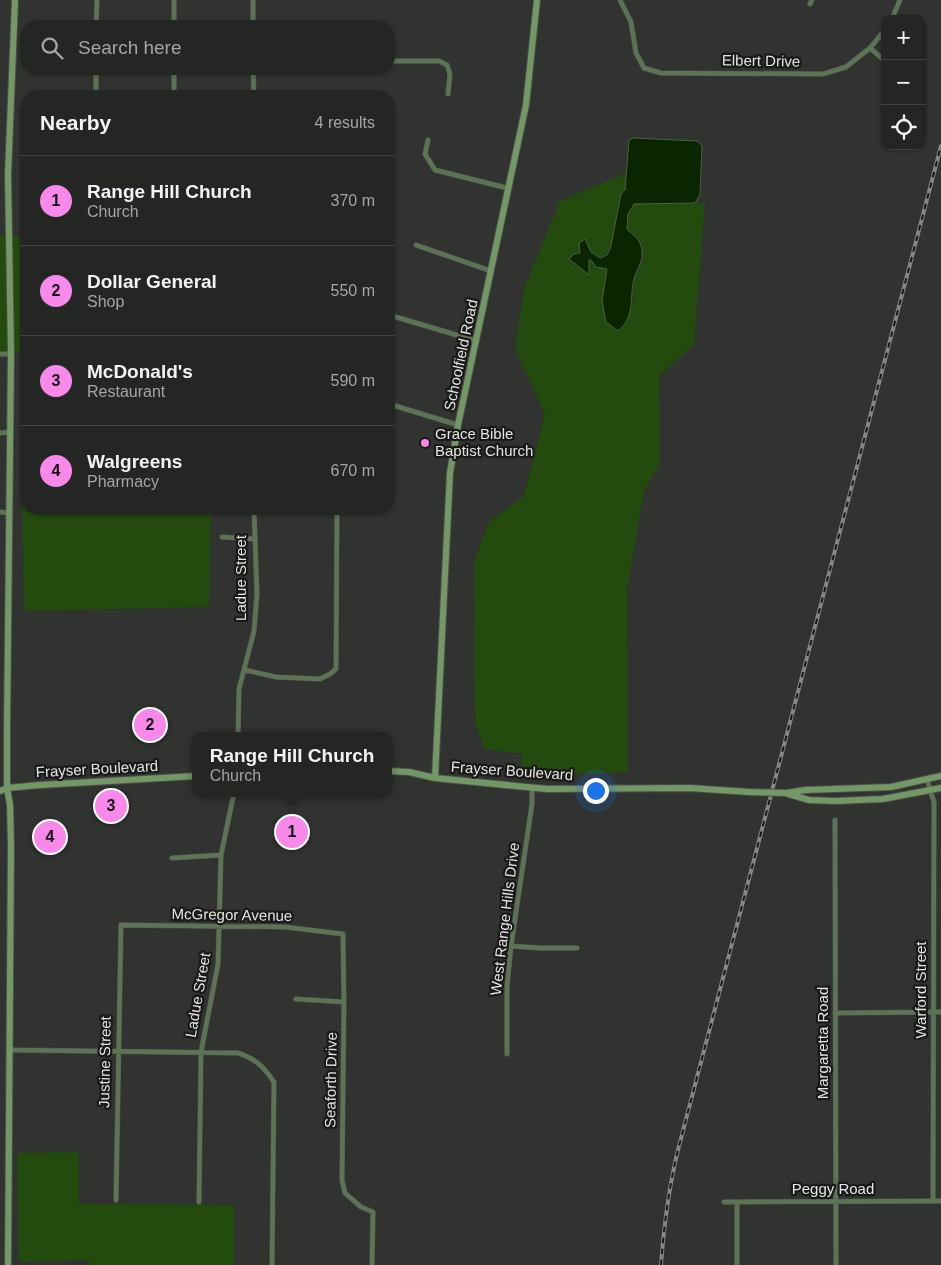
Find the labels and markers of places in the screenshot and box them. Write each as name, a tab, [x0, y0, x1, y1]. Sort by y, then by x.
place label: Grace Bible Baptist Church	[435, 425, 533, 459]
marker: Grace Bible Baptist Church	[419, 437, 431, 449]
pin: 2	[134, 706, 166, 744]
pin: 3	[95, 787, 127, 825]
pin: 1	[276, 813, 308, 851]
pin: 4	[34, 818, 66, 856]

